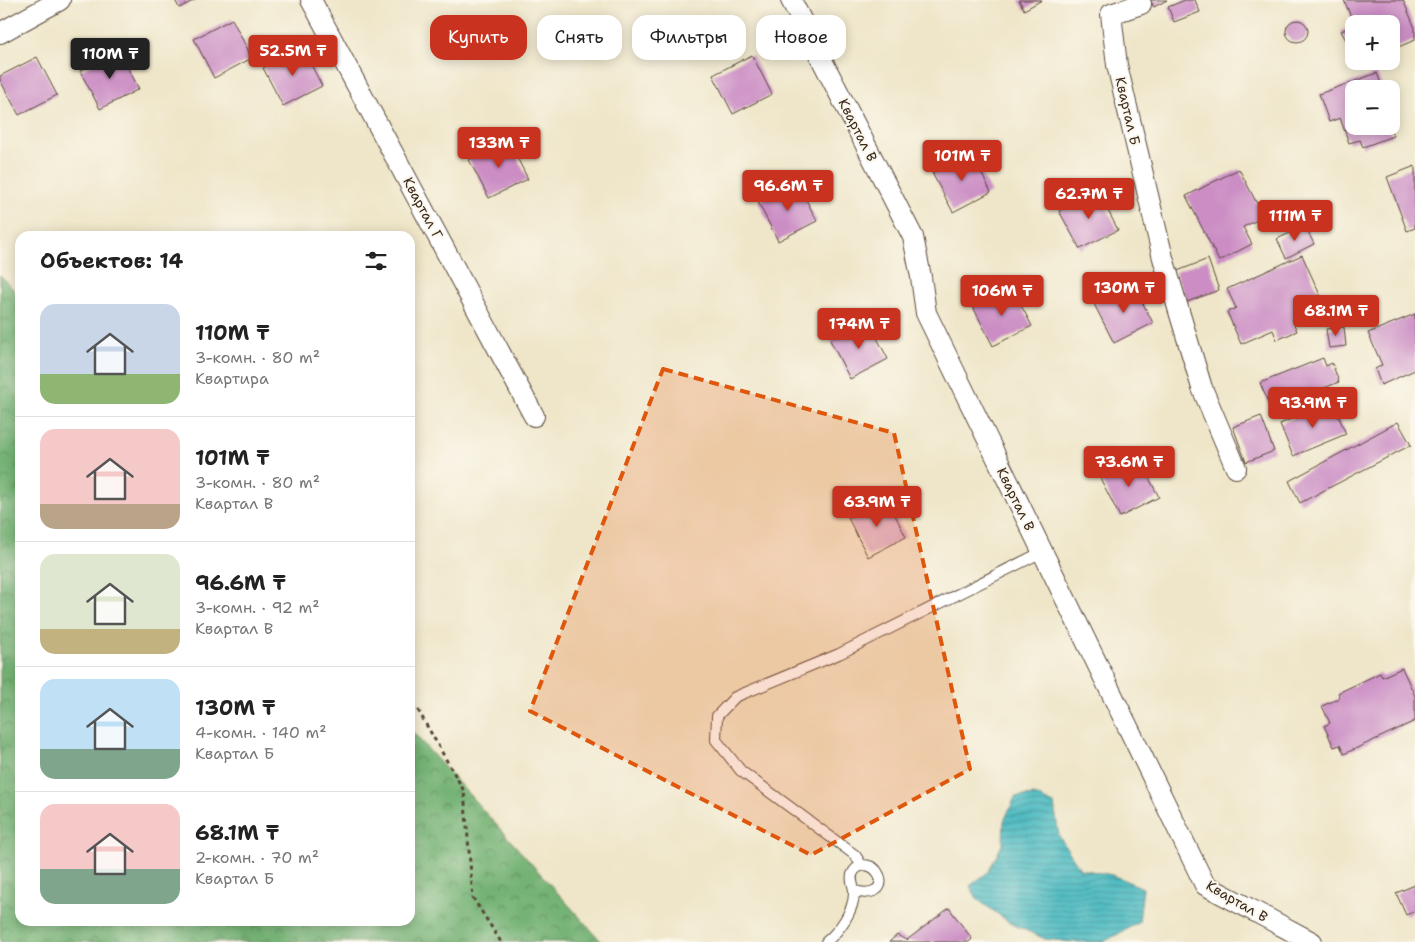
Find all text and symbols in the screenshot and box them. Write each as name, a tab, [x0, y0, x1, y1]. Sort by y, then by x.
chip: Купить	[430, 15, 527, 60]
chip: Снять	[537, 15, 622, 60]
chip: Фильтры	[632, 15, 746, 60]
chip: Новое	[756, 15, 846, 60]
map controls	[1345, 15, 1400, 135]
button: +	[1345, 15, 1400, 70]
pin: 52.5M ₸	[247, 34, 339, 77]
pin: 110M ₸	[69, 38, 151, 80]
text: 52.5M ₸	[259, 40, 327, 61]
text: 110M ₸	[82, 43, 138, 64]
street label: Квартал Б	[1111, 75, 1145, 147]
button: −	[1345, 80, 1400, 135]
street label: Квартал В	[834, 95, 882, 165]
pin: 133M ₸	[458, 126, 540, 169]
text: 133M ₸	[469, 132, 529, 153]
pin: 101M ₸	[921, 140, 1003, 182]
text: 101M ₸	[934, 145, 990, 166]
pin: 96.6M ₸	[742, 170, 834, 212]
street label: Квартал Г	[399, 174, 447, 243]
text: 96.6M ₸	[753, 175, 823, 196]
pin: 62.7M ₸	[1043, 178, 1135, 220]
text: 62.7M ₸	[1055, 183, 1123, 204]
pin: 111M ₸	[1254, 200, 1336, 242]
text: 111M ₸	[1269, 205, 1321, 226]
text: Объектов: 14	[40, 247, 183, 275]
icon: filters	[362, 247, 390, 275]
pin: 130M ₸	[1083, 272, 1165, 314]
pin: 106M ₸	[961, 274, 1043, 317]
text: 130M ₸	[1093, 277, 1155, 298]
text: 106M ₸	[972, 280, 1032, 301]
pin: 68.1M ₸	[1290, 294, 1382, 337]
text: 68.1M ₸	[1304, 300, 1368, 321]
pin: 174M ₸	[818, 308, 900, 350]
text: 174M ₸	[828, 313, 890, 334]
text: 110M ₸	[195, 319, 270, 347]
icon: home	[80, 324, 140, 384]
text: 3-комн. · 80 m²	[195, 347, 320, 368]
text: Квартира	[195, 368, 269, 389]
pin: 93.9M ₸	[1267, 386, 1359, 429]
text: 93.9M ₸	[1279, 392, 1347, 413]
text: 101M ₸	[195, 444, 269, 472]
pin: 73.6M ₸	[1083, 446, 1175, 488]
icon: home	[80, 449, 140, 509]
text: 73.6M ₸	[1095, 451, 1163, 472]
street label: Квартал В	[993, 464, 1039, 534]
text: 3-комн. · 80 m²	[195, 472, 320, 493]
pin: 63.9M ₸	[831, 486, 923, 528]
text: 63.9M ₸	[843, 491, 911, 512]
text: Квартал В	[195, 493, 273, 514]
text: 96.6M ₸	[195, 569, 286, 597]
icon: home	[80, 574, 140, 634]
text: 3-комн. · 92 m²	[195, 597, 320, 618]
text: Квартал В	[195, 618, 273, 639]
text: 130M ₸	[195, 694, 275, 722]
icon: home	[80, 699, 140, 759]
text: 4-комн. · 140 m²	[195, 722, 327, 743]
text: Квартал Б	[195, 743, 274, 764]
text: 68.1M ₸	[195, 819, 279, 847]
icon: home	[80, 824, 140, 884]
text: 2-комн. · 70 m²	[195, 847, 319, 868]
text: Квартал Б	[195, 868, 274, 889]
street label: Квартал В	[1203, 876, 1271, 926]

